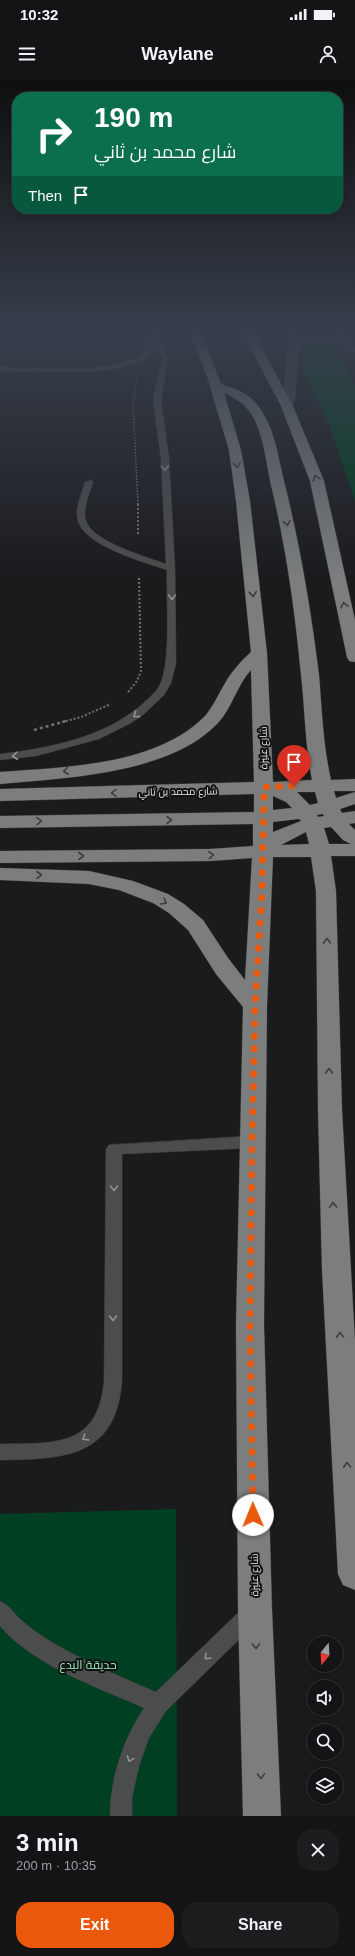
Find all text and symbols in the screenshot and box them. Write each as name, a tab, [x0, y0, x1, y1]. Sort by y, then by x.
text: 10:32	[20, 6, 58, 23]
icon: menu	[16, 43, 38, 65]
icon: person	[317, 43, 339, 65]
text: Waylane	[141, 44, 214, 64]
text: 190 m	[94, 102, 173, 133]
icon: right	[28, 108, 80, 160]
text: شارع محمد بن ثاني	[94, 142, 236, 162]
icon: arrive	[70, 184, 92, 206]
text: Then	[28, 187, 62, 204]
one-way arrow	[232, 462, 241, 468]
one-way arrow	[161, 465, 170, 471]
one-way arrow	[312, 475, 321, 482]
one-way arrow	[283, 520, 291, 526]
one-way arrow	[248, 591, 257, 597]
one-way arrow	[167, 594, 176, 600]
one-way arrow	[340, 602, 348, 608]
one-way arrow	[134, 710, 141, 717]
street label: شارع عنيزة	[258, 726, 270, 769]
pin	[277, 745, 311, 786]
one-way arrow	[11, 751, 18, 760]
icon: arrive	[283, 751, 305, 773]
one-way arrow	[62, 767, 69, 776]
street label: شارع محمد بن ثاني	[138, 785, 218, 800]
one-way arrow	[111, 788, 117, 797]
one-way arrow	[166, 816, 172, 824]
one-way arrow	[36, 817, 42, 826]
one-way arrow	[208, 851, 214, 859]
one-way arrow	[78, 852, 84, 860]
one-way arrow	[36, 871, 42, 879]
one-way arrow	[160, 897, 167, 905]
one-way arrow	[323, 938, 331, 944]
one-way arrow	[325, 1068, 334, 1074]
one-way arrow	[110, 1185, 118, 1191]
one-way arrow	[329, 1202, 338, 1208]
one-way arrow	[109, 1315, 117, 1321]
one-way arrow	[335, 1332, 344, 1338]
one-way arrow	[82, 1434, 89, 1441]
one-way arrow	[343, 1462, 352, 1468]
position arrow	[232, 1494, 274, 1536]
street label: شارع عنيزة	[249, 1553, 261, 1596]
north arrow	[307, 1636, 343, 1672]
map controls	[307, 1636, 343, 1804]
one-way arrow	[252, 1643, 260, 1649]
one-way arrow	[204, 1652, 212, 1660]
park label: حديقة البدع	[59, 1658, 117, 1673]
button: sound	[307, 1680, 343, 1716]
button: search	[307, 1724, 343, 1760]
one-way arrow	[127, 1756, 135, 1763]
button: layers	[307, 1768, 343, 1804]
one-way arrow	[257, 1773, 265, 1779]
text: 3 min	[16, 1829, 79, 1856]
button: close	[297, 1829, 339, 1871]
text: 200 m · 10:35	[16, 1858, 96, 1873]
button: Exit	[16, 1902, 174, 1948]
button: Share	[182, 1902, 339, 1948]

